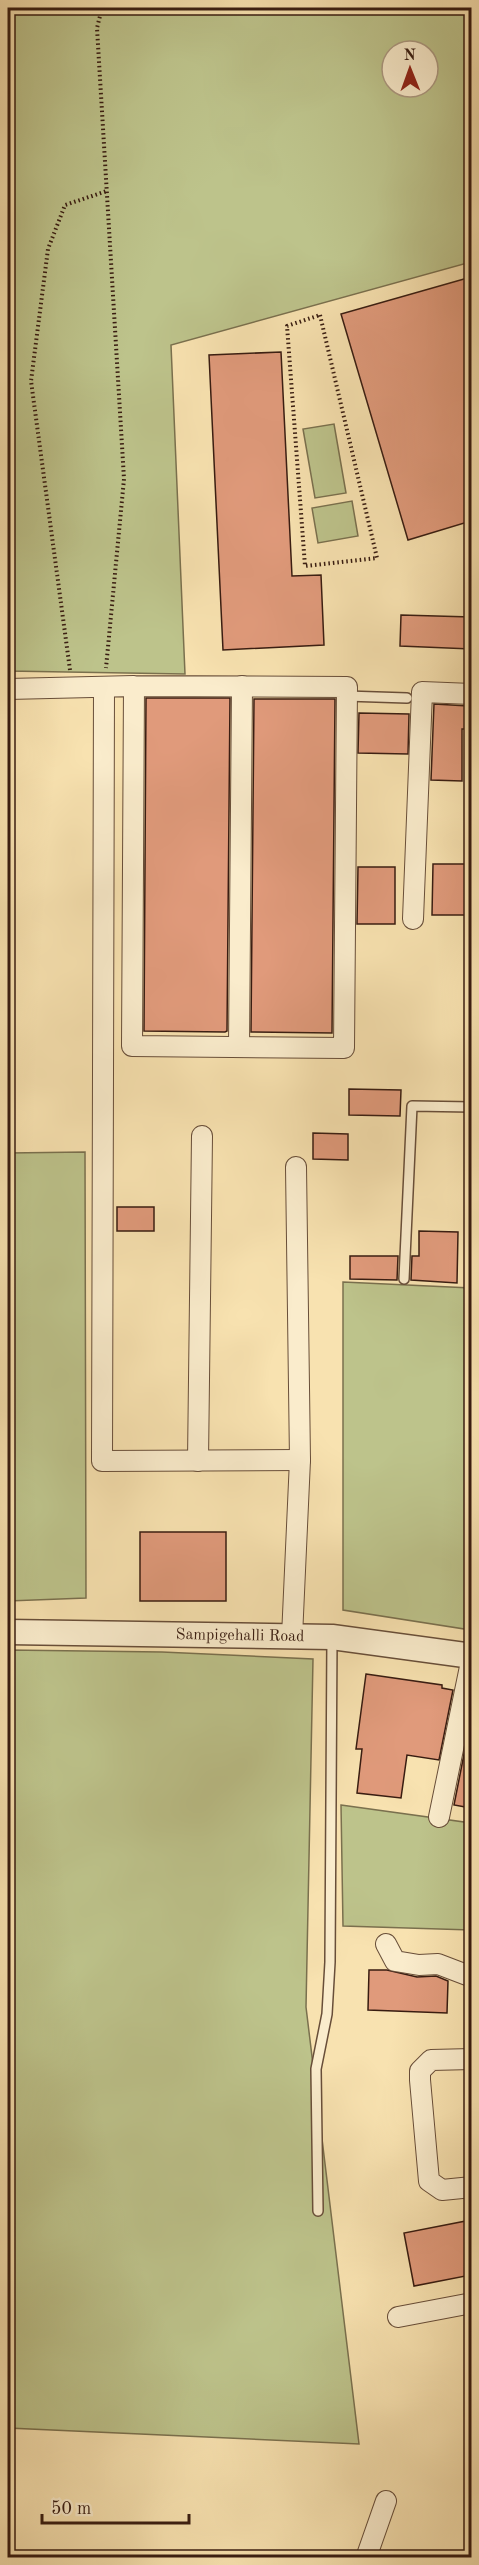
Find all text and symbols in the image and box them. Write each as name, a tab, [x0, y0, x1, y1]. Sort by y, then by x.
north arrow	[380, 39, 440, 99]
text: N	[404, 48, 417, 64]
street label: Sampigehalli Road	[175, 1627, 305, 1645]
scale bar	[42, 2487, 189, 2525]
text: 50 m	[51, 2500, 91, 2518]

